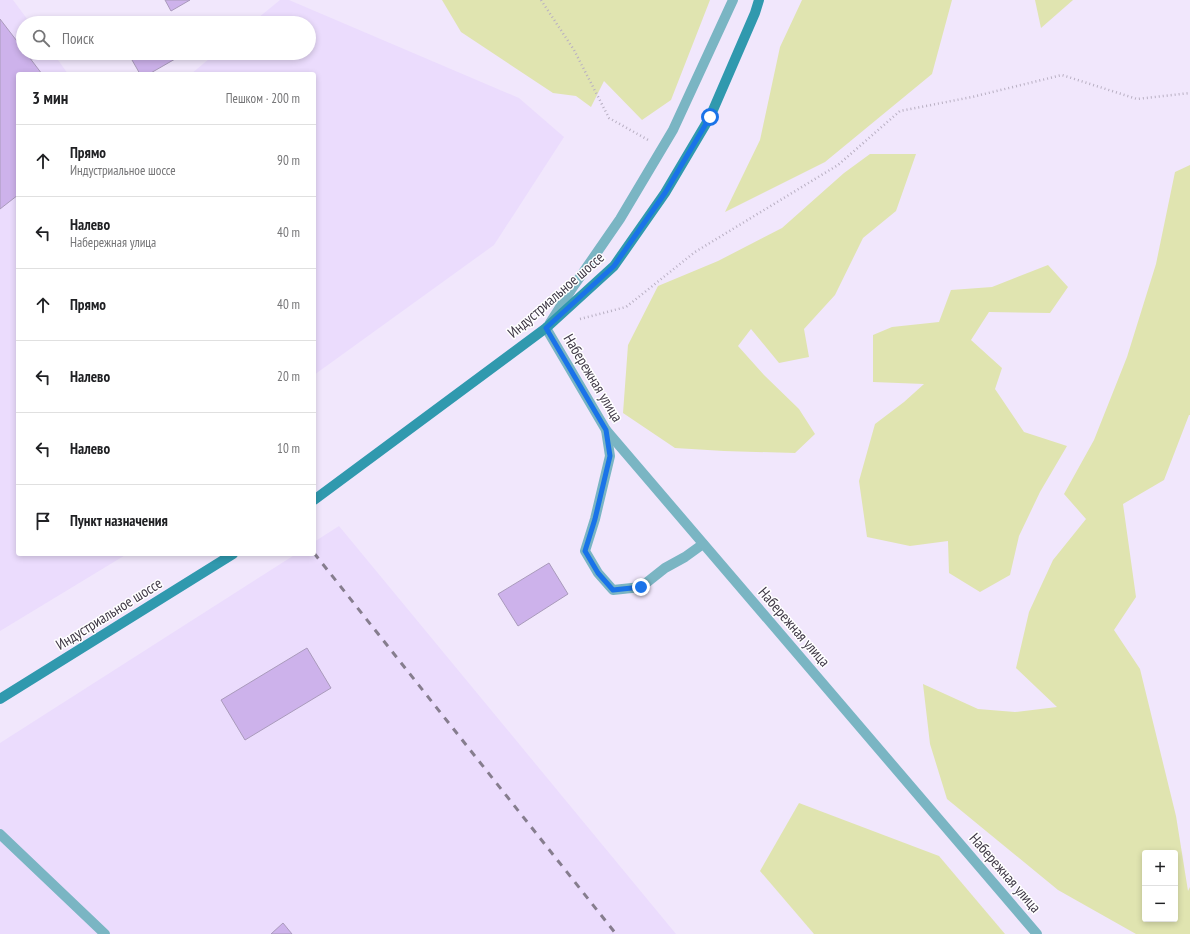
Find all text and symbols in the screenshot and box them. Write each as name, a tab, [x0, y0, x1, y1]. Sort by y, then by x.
search box	[16, 16, 316, 60]
icon: search	[30, 27, 52, 49]
text: Поиск	[62, 29, 94, 48]
text: 3 мин	[32, 87, 68, 109]
text: Пешком · 200 m	[226, 90, 300, 107]
route start	[701, 108, 719, 126]
text: Прямо	[70, 143, 106, 162]
icon: ahead	[32, 150, 54, 172]
text: 90 m	[277, 152, 300, 169]
text: Индустриальное шоссе	[70, 162, 176, 179]
text: Налево	[70, 215, 110, 234]
icon: left	[32, 222, 54, 244]
text: 40 m	[277, 224, 300, 241]
text: Набережная улица	[70, 234, 156, 251]
street label: Индустриальное шоссе	[503, 247, 608, 342]
icon: ahead	[32, 294, 54, 316]
text: Прямо	[70, 295, 106, 314]
text: 40 m	[277, 296, 300, 313]
street label: Набережная улица	[560, 330, 627, 425]
icon: left	[32, 366, 54, 388]
text: Налево	[70, 367, 110, 386]
text: 20 m	[277, 368, 300, 385]
icon: left	[32, 438, 54, 460]
text: Налево	[70, 439, 110, 458]
text: 10 m	[277, 440, 300, 457]
icon: arrive	[32, 510, 54, 532]
text: Пункт назначения	[70, 511, 168, 530]
street label: Индустриальное шоссе	[52, 573, 165, 654]
route end	[632, 578, 650, 596]
street label: Набережная улица	[755, 583, 834, 670]
street label: Набережная улица	[966, 829, 1045, 916]
map controls	[1142, 850, 1178, 922]
button: +	[1142, 850, 1178, 886]
button: −	[1142, 886, 1178, 922]

